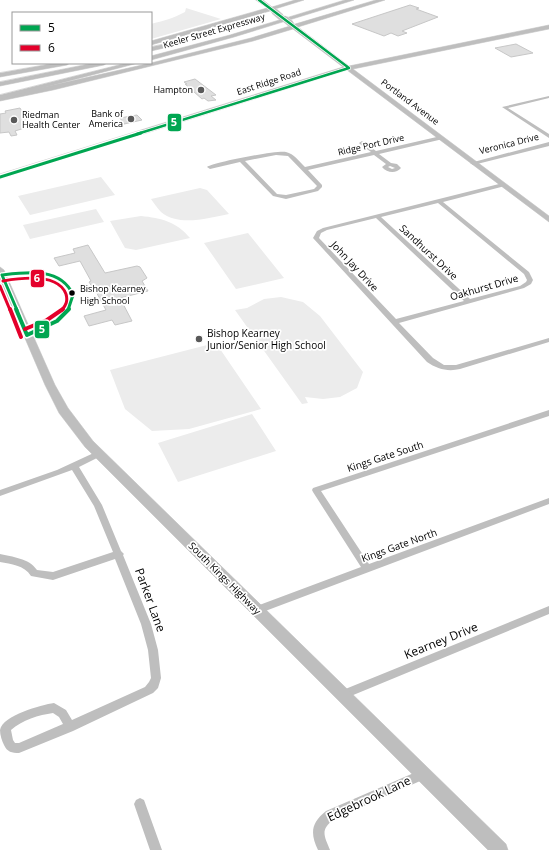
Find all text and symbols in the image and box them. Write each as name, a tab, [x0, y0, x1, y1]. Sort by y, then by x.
street label: Keeler Street Expressway	[161, 10, 267, 51]
legend	[12, 12, 152, 64]
text: 5	[48, 19, 55, 36]
text: 6	[48, 39, 55, 56]
street label: East Ridge Road	[235, 65, 303, 98]
street label: Portland Avenue	[379, 75, 442, 128]
place label: Hampton	[153, 83, 193, 96]
marker: Hampton	[196, 85, 206, 95]
place label: Bank of America	[89, 107, 124, 130]
place label: Riedman Health Center	[22, 108, 81, 131]
line badge: 5	[167, 113, 182, 132]
marker: Bank of America	[126, 114, 136, 124]
text: 5	[171, 114, 177, 129]
marker: Riedman Health Center	[9, 115, 19, 125]
street label: Veronica Drive	[478, 130, 540, 157]
street label: Ridge Port Drive	[336, 131, 405, 158]
street label: Sandhurst Drive	[397, 221, 461, 283]
street label: John Jay Drive	[327, 237, 382, 294]
line badge: 6	[30, 269, 45, 288]
text: 6	[34, 270, 40, 285]
street label: Oakhurst Drive	[448, 270, 520, 303]
place label: Bishop Kearney High School	[80, 282, 146, 307]
marker: Bishop Kearney High School	[67, 288, 77, 298]
line badge: 5	[34, 320, 50, 339]
text: 5	[39, 321, 45, 336]
place label: Bishop Kearney Junior/Senior High School	[206, 326, 326, 352]
marker: Bishop Kearney Junior/Senior High School	[194, 334, 204, 344]
street label: Kings Gate South	[345, 437, 425, 475]
street label: Kings Gate North	[359, 525, 439, 565]
street label: South Kings Highway	[186, 539, 265, 618]
street label: Parker Lane	[131, 565, 170, 634]
street label: Kearney Drive	[401, 618, 481, 663]
street label: Edgebrook Lane	[324, 772, 414, 825]

